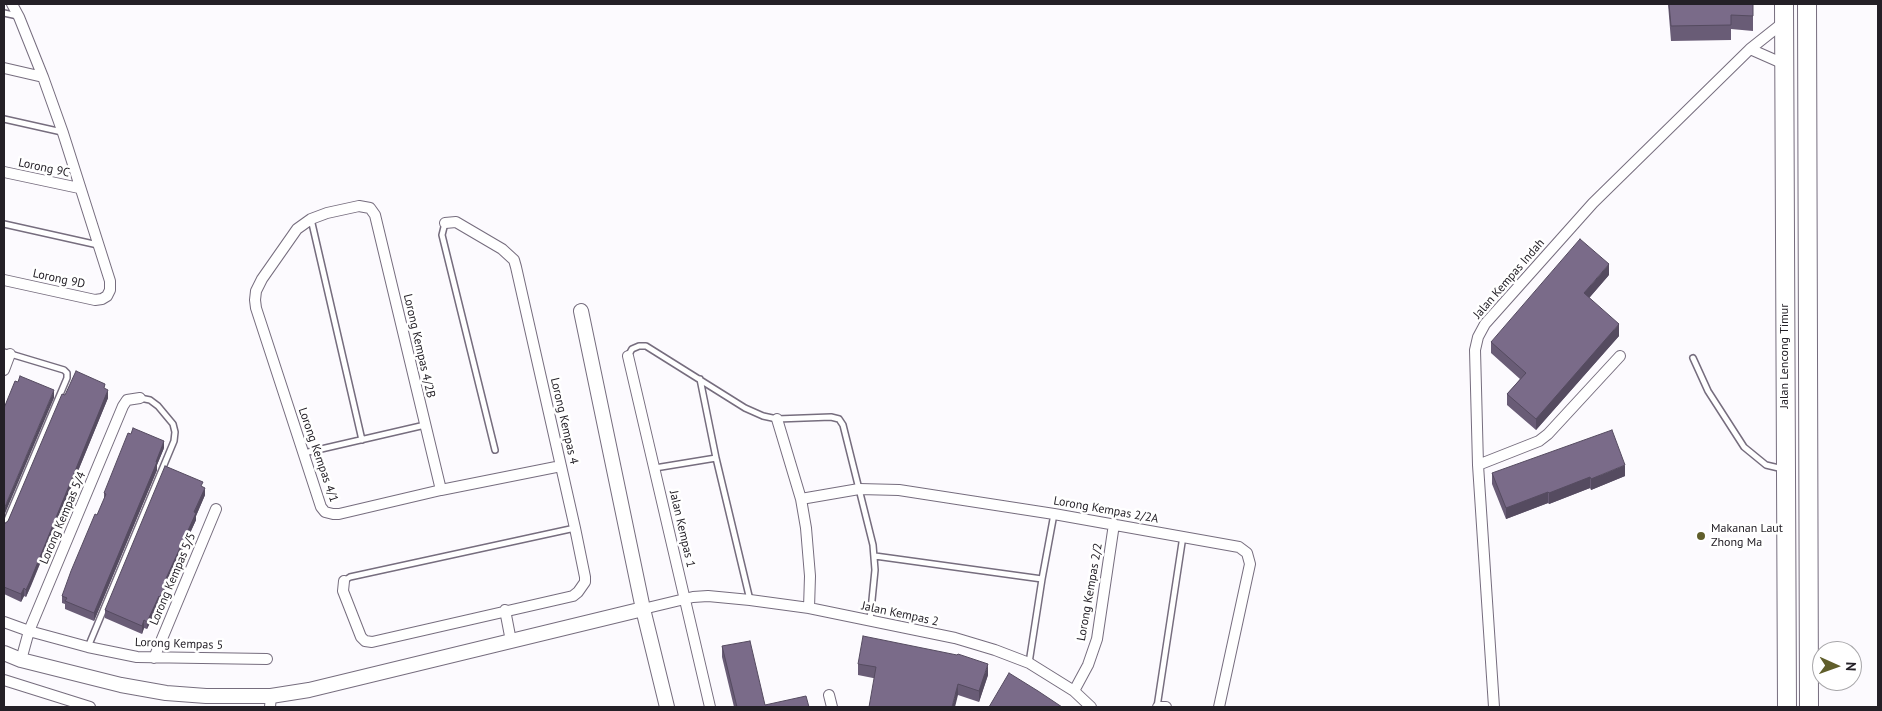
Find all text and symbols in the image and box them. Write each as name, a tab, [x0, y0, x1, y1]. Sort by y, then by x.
street label: Lorong 9C	[17, 156, 71, 180]
street label: Jalan Kempas Indah	[1470, 236, 1548, 322]
street label: Lorong 9D	[32, 266, 86, 292]
street label: Lorong Kempas 4/2B	[400, 293, 438, 399]
street label: Jalan Lencong Timur	[1778, 304, 1792, 408]
street label: Lorong Kempas 4	[547, 376, 581, 466]
street label: Lorong Kempas 4/1	[295, 406, 341, 504]
street label: Lorong Kempas 5/4	[37, 470, 89, 566]
street label: Jalan Kempas 1	[666, 489, 698, 569]
street label: Lorong Kempas 2/2A	[1052, 494, 1160, 526]
place label: Makanan Laut Zhong Ma	[1711, 522, 1783, 550]
marker: Makanan Laut Zhong Ma	[1695, 530, 1707, 542]
street label: Lorong Kempas 5/5	[147, 531, 199, 627]
street label: Lorong Kempas 2/2	[1074, 542, 1106, 642]
street label: Jalan Kempas 2	[860, 599, 940, 629]
street label: Lorong Kempas 5	[135, 635, 223, 653]
north arrow	[1812, 641, 1862, 691]
text: N	[1842, 662, 1860, 671]

